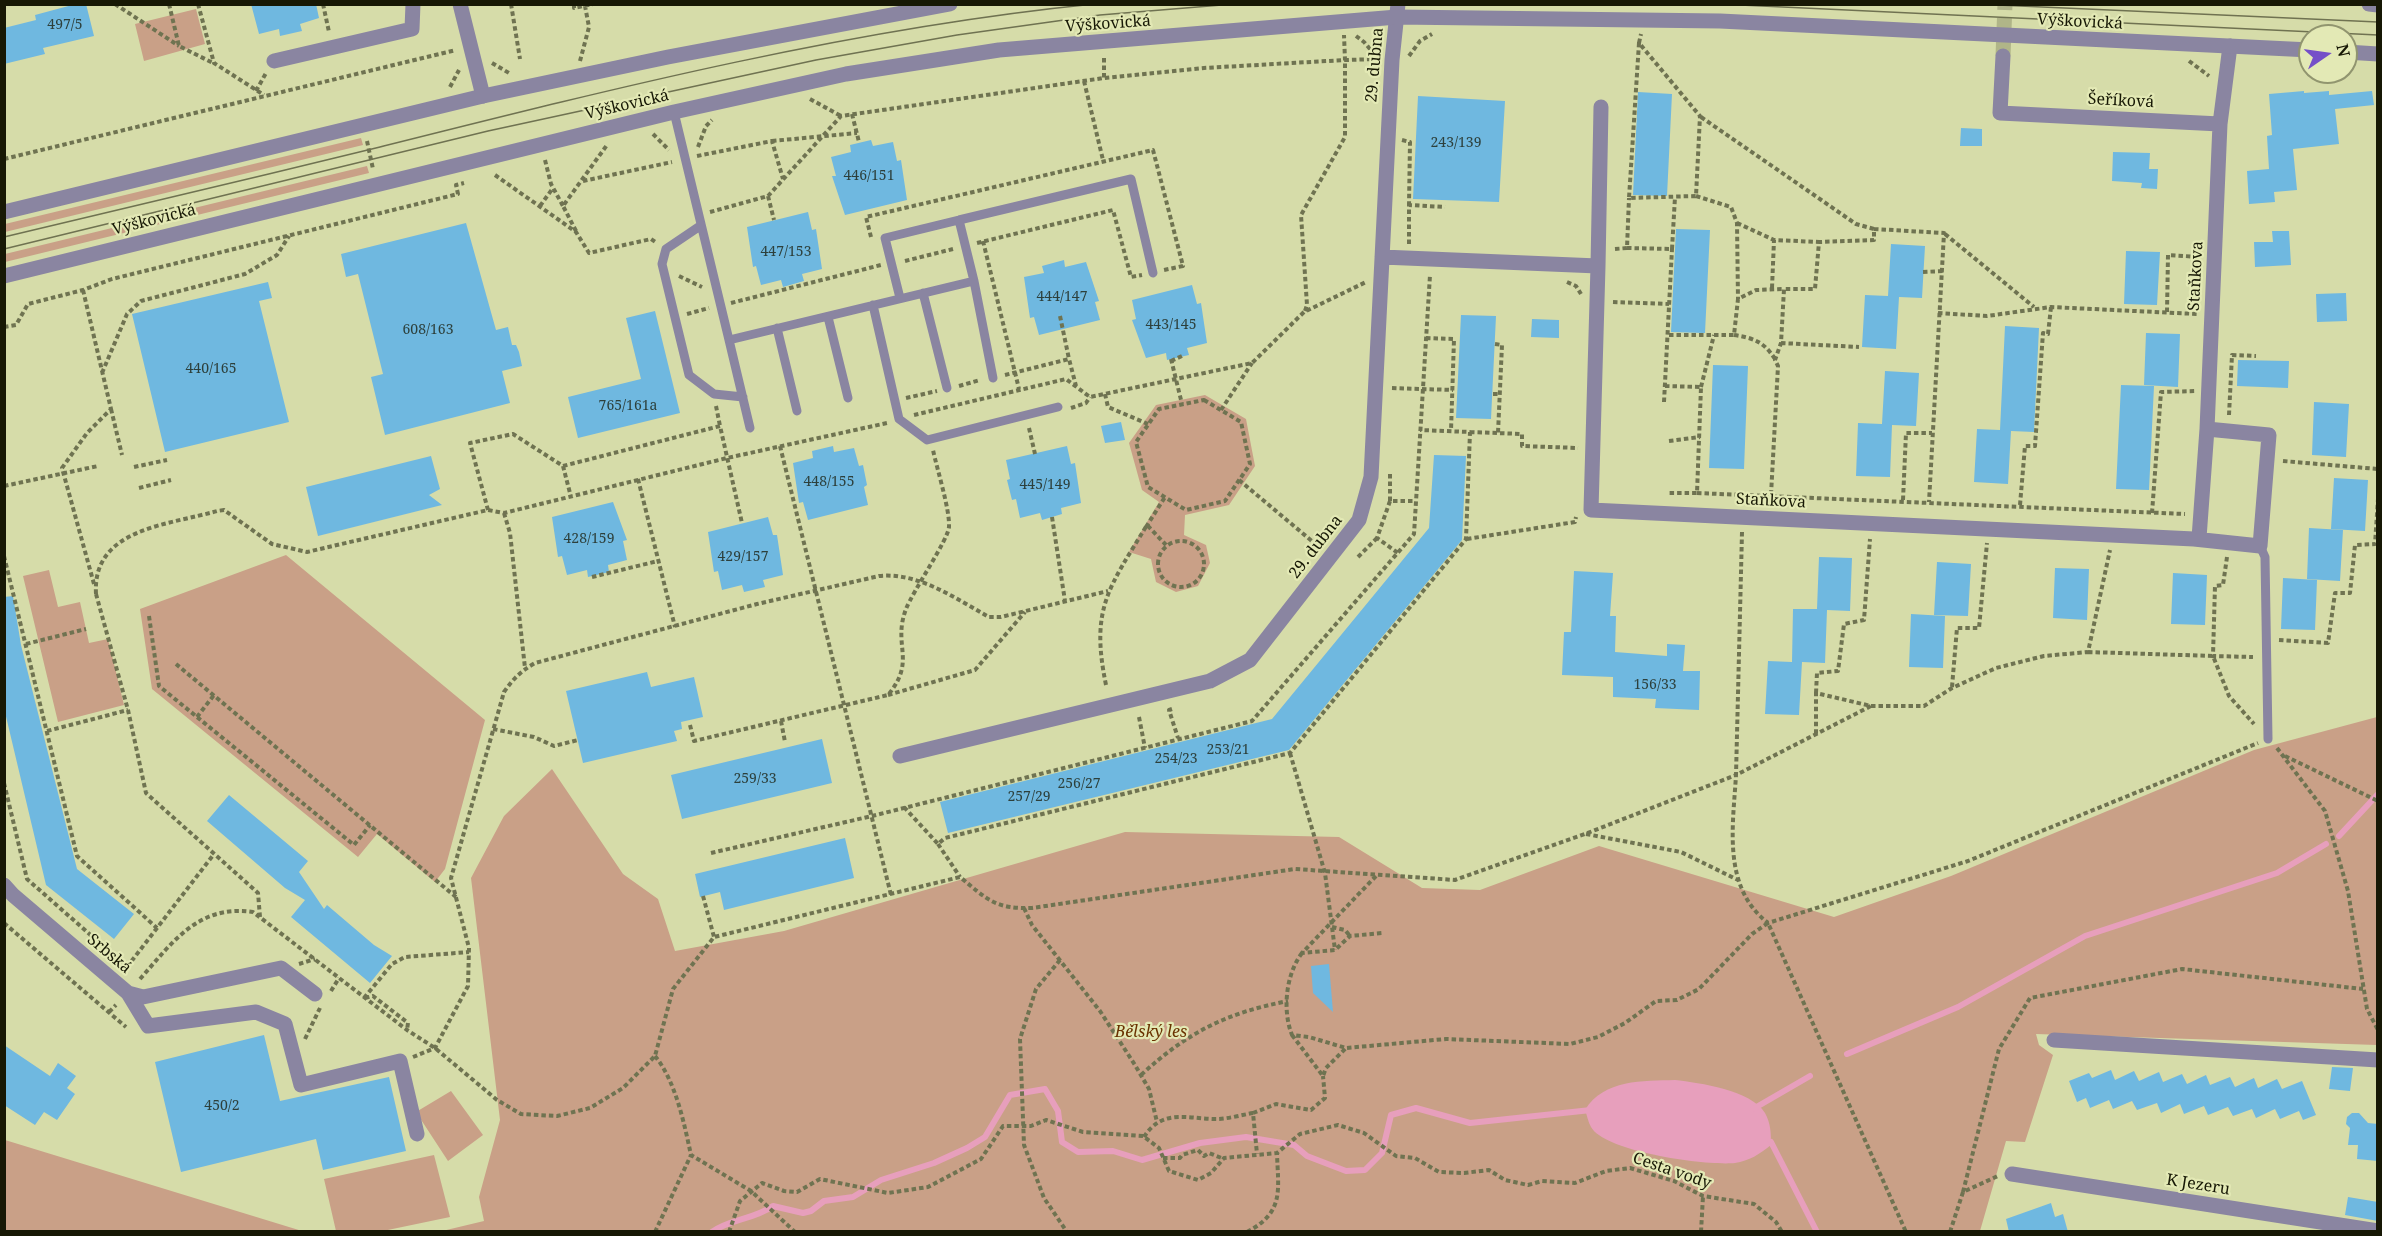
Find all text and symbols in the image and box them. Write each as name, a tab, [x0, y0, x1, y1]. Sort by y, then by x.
street label: Výškovická	[2037, 10, 2123, 34]
street label: Výškovická	[1064, 11, 1152, 37]
house number: 497/5	[47, 17, 83, 33]
north arrow	[2298, 24, 2358, 84]
street label: 29. dubna	[1362, 27, 1388, 103]
text: N	[2331, 42, 2356, 59]
street label: Výškovická	[583, 86, 671, 124]
street label: Šeříková	[2087, 90, 2155, 112]
house number: 243/139	[1431, 135, 1481, 151]
house number: 446/151	[844, 168, 894, 184]
street label: Výškovická	[110, 200, 198, 240]
street label: Staňkova	[2185, 240, 2207, 312]
house number: 447/153	[761, 244, 811, 260]
house number: 444/147	[1037, 289, 1087, 305]
house number: 443/145	[1146, 317, 1196, 333]
house number: 608/163	[403, 322, 453, 338]
house number: 440/165	[186, 361, 236, 377]
house number: 765/161a	[599, 398, 657, 414]
house number: 448/155	[804, 474, 854, 490]
house number: 445/149	[1020, 477, 1070, 493]
street label: Staňkova	[1735, 490, 1807, 512]
street label: 29. dubna	[1285, 511, 1347, 583]
house number: 428/159	[564, 531, 614, 547]
house number: 429/157	[718, 549, 768, 565]
house number: 156/33	[1633, 677, 1677, 693]
house number: 253/21	[1206, 742, 1250, 758]
house number: 254/23	[1154, 751, 1198, 767]
house number: 259/33	[733, 771, 777, 787]
house number: 256/27	[1057, 776, 1101, 792]
house number: 257/29	[1007, 789, 1051, 805]
street label: Srbská	[83, 930, 135, 978]
park label: Bělský les	[1115, 1022, 1187, 1042]
house number: 450/2	[204, 1098, 240, 1114]
street label: Cesta vody	[1630, 1149, 1714, 1193]
street label: K Jezeru	[2165, 1171, 2231, 1199]

